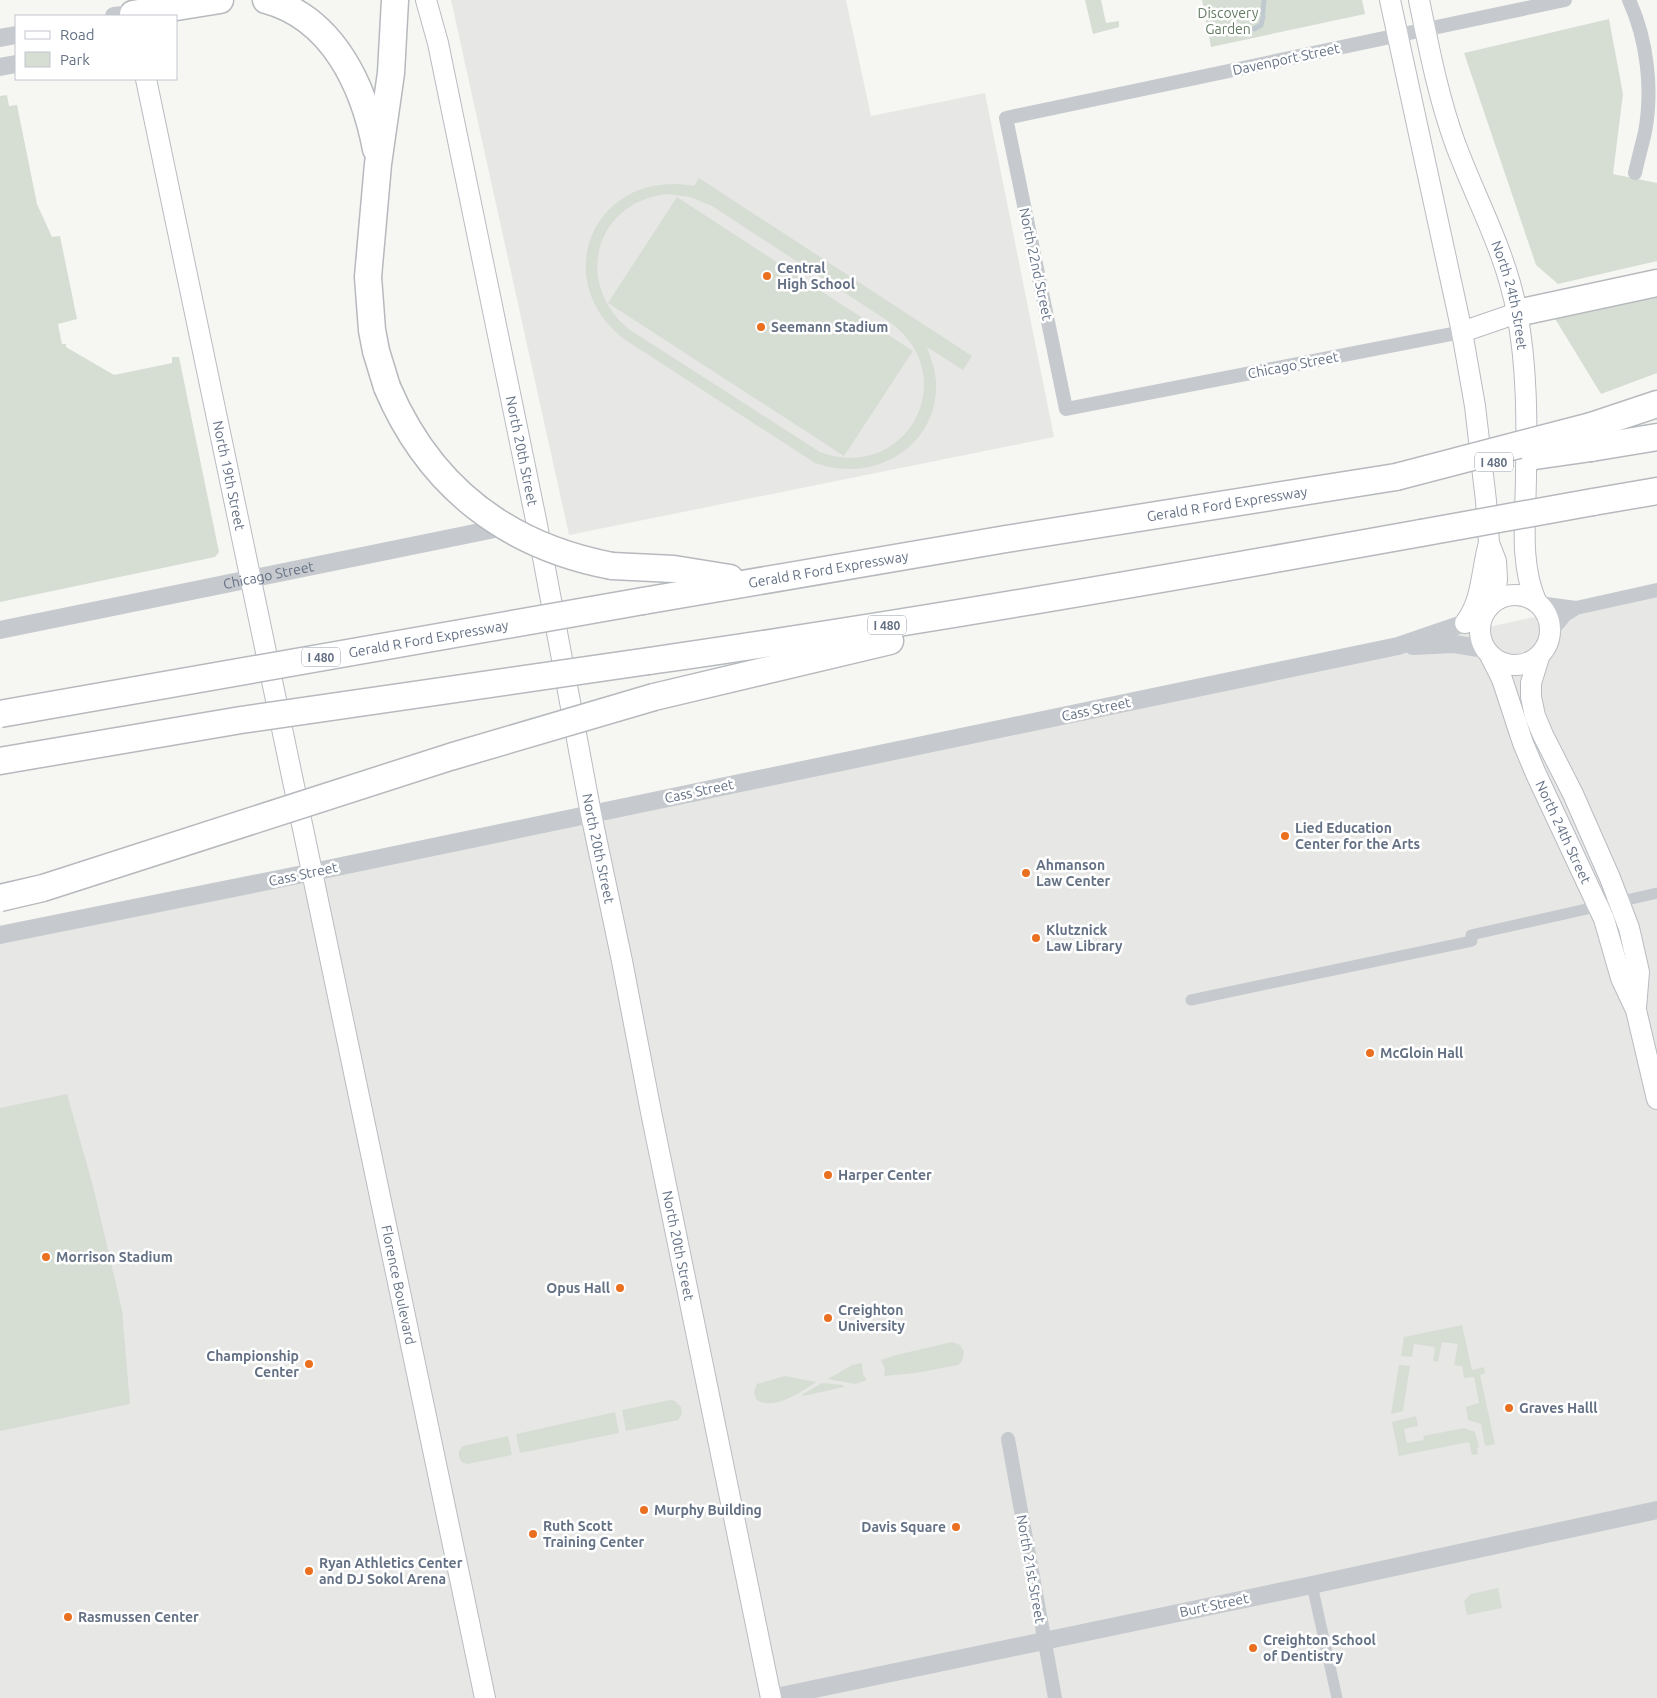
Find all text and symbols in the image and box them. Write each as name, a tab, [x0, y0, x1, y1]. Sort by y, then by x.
park label: Discovery Garden	[1198, 5, 1259, 37]
legend	[15, 15, 178, 80]
text: Road	[60, 26, 95, 43]
street label: Davenport Street	[1231, 40, 1341, 78]
text: Park	[60, 51, 90, 68]
street label: North 22nd Street	[1016, 206, 1056, 322]
street label: North 24th Street	[1488, 238, 1530, 351]
place label: Central High School	[777, 260, 855, 292]
marker: Central High School	[761, 270, 773, 282]
place label: Seemann Stadium	[771, 319, 888, 335]
marker: Seemann Stadium	[755, 321, 767, 333]
street label: Chicago Street	[1246, 348, 1340, 382]
street label: North 20th Street	[503, 394, 541, 508]
street label: North 19th Street	[210, 419, 248, 532]
road number: I 480	[1475, 452, 1513, 472]
street label: Gerald R Ford Expressway	[1146, 483, 1309, 525]
street label: Gerald R Ford Expressway	[747, 548, 910, 591]
street label: Chicago Street	[222, 558, 316, 592]
road number: I 480	[868, 616, 906, 634]
street label: Gerald R Ford Expressway	[347, 617, 510, 661]
road number: I 480	[302, 648, 340, 666]
street label: Cass Street	[1060, 694, 1132, 724]
street label: Cass Street	[663, 776, 735, 806]
street label: North 24th Street	[1532, 778, 1594, 887]
street label: North 20th Street	[579, 792, 618, 905]
place label: Lied Education Center for the Arts	[1295, 820, 1420, 852]
marker: Lied Education Center for the Arts	[1279, 830, 1291, 842]
place label: Ahmanson Law Center	[1036, 857, 1111, 889]
street label: Cass Street	[267, 859, 339, 889]
marker: Ahmanson Law Center	[1020, 867, 1032, 879]
place label: Klutznick Law Library	[1046, 922, 1123, 954]
marker: Klutznick Law Library	[1030, 932, 1042, 944]
place label: McGloin Hall	[1380, 1045, 1463, 1061]
marker: McGloin Hall	[1364, 1047, 1376, 1059]
place label: Harper Center	[838, 1167, 932, 1183]
marker: Harper Center	[822, 1169, 834, 1181]
street label: North 20th Street	[659, 1189, 698, 1302]
street label: Florence Boulevard	[378, 1224, 419, 1346]
place label: Morrison Stadium	[56, 1249, 173, 1265]
marker: Morrison Stadium	[40, 1251, 52, 1263]
place label: Opus Hall	[546, 1280, 610, 1296]
marker: Opus Hall	[614, 1282, 626, 1294]
place label: Creighton University	[838, 1302, 906, 1334]
marker: Creighton University	[822, 1312, 834, 1324]
place label: Championship Center	[206, 1348, 299, 1380]
marker: Championship Center	[303, 1358, 315, 1370]
place label: Graves Halll	[1519, 1400, 1598, 1416]
marker: Graves Halll	[1503, 1402, 1515, 1414]
place label: Murphy Building	[654, 1502, 762, 1518]
marker: Murphy Building	[638, 1504, 650, 1516]
street label: North 21st Street	[1014, 1514, 1049, 1625]
place label: Ruth Scott Training Center	[543, 1518, 644, 1550]
place label: Davis Square	[861, 1519, 946, 1535]
marker: Davis Square	[950, 1521, 962, 1533]
marker: Ruth Scott Training Center	[527, 1528, 539, 1540]
place label: Ryan Athletics Center and DJ Sokol Arena	[319, 1555, 463, 1587]
marker: Ryan Athletics Center and DJ Sokol Arena	[303, 1565, 315, 1577]
street label: Burt Street	[1178, 1590, 1250, 1620]
place label: Rasmussen Center	[78, 1609, 199, 1625]
marker: Rasmussen Center	[62, 1611, 74, 1623]
place label: Creighton School of Dentistry	[1263, 1632, 1376, 1664]
marker: Creighton School of Dentistry	[1247, 1642, 1259, 1654]

